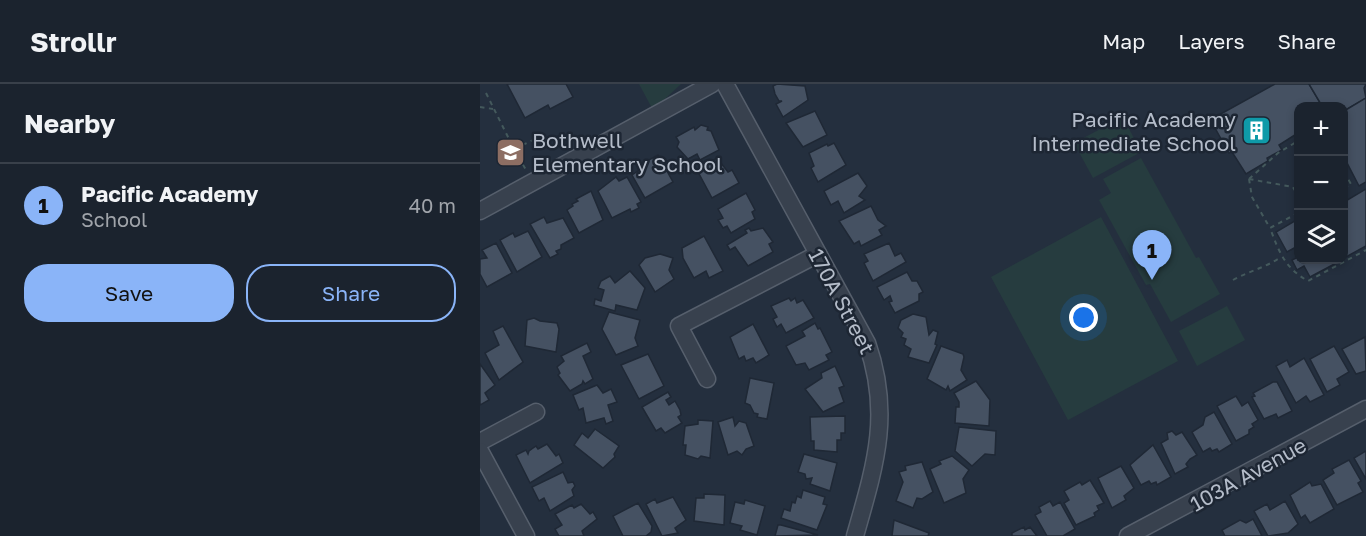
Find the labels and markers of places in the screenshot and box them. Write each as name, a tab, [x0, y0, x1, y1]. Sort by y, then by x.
place label: Pacific Academy Intermediate School	[1031, 106, 1236, 156]
building icon: Pacific Academy Intermediate School	[1241, 115, 1273, 147]
place label: Bothwell Elementary School	[532, 127, 723, 177]
school or university icon: Bothwell Elementary School	[495, 136, 527, 168]
pin: 1	[1132, 230, 1172, 280]

